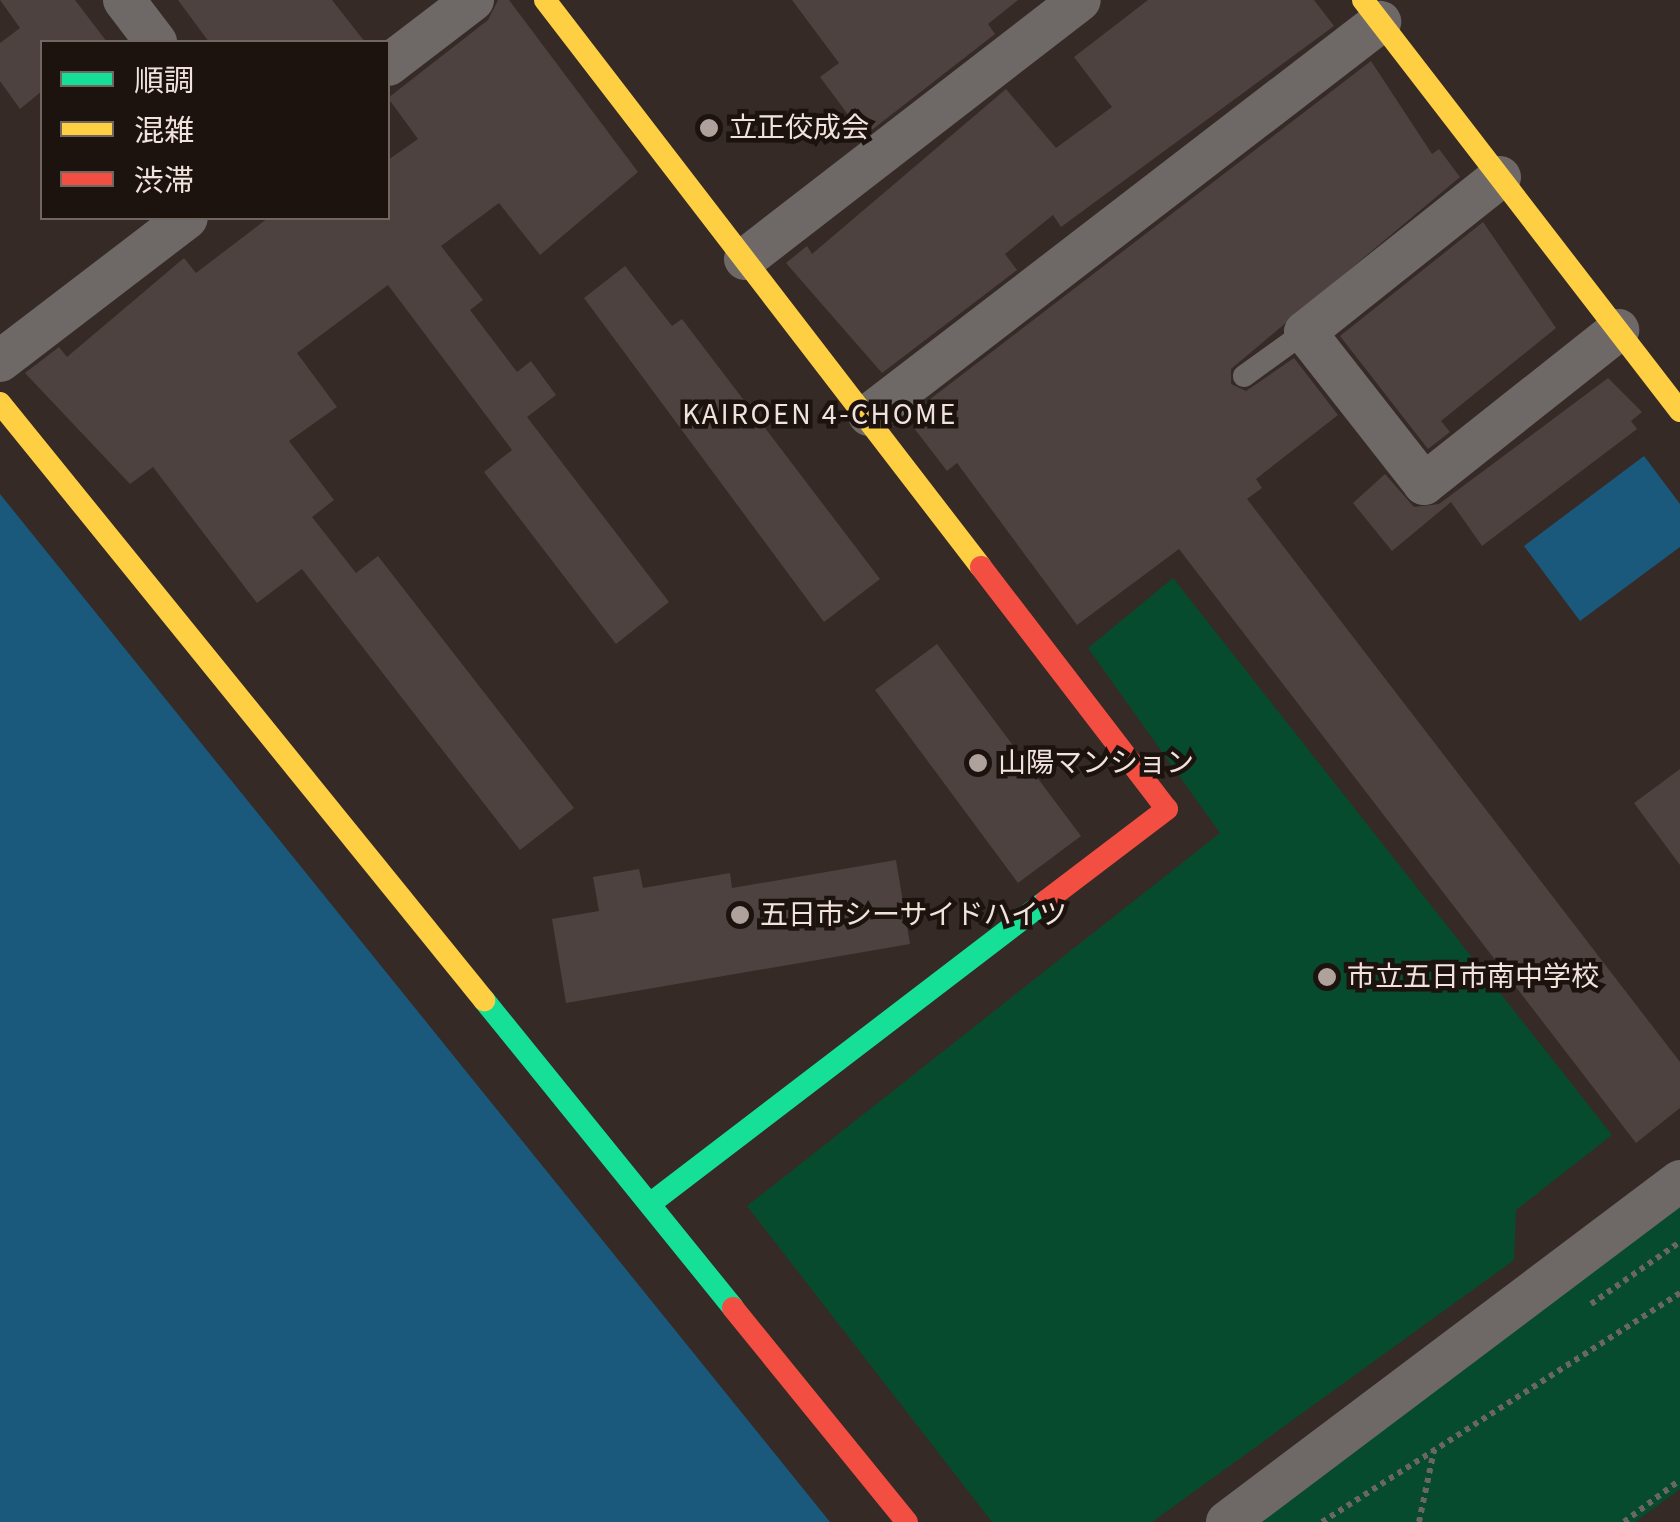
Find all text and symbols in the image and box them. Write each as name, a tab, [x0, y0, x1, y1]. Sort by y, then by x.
legend	[40, 40, 390, 220]
text: 順調	[134, 60, 194, 103]
text: 混雑	[134, 110, 194, 153]
place label: 立正佼成会	[729, 111, 869, 145]
marker: 立正佼成会	[698, 117, 720, 139]
text: 渋滞	[134, 160, 194, 203]
district label: KAIROEN 4-CHOME	[682, 397, 958, 433]
place label: 山陽マンション	[998, 746, 1194, 780]
marker: 山陽マンション	[967, 752, 989, 774]
place label: 五日市シーサイドハイツ	[760, 898, 1068, 932]
marker: 五日市シーサイドハイツ	[729, 904, 751, 926]
place label: 市立五日市南中学校	[1347, 960, 1599, 994]
marker: 市立五日市南中学校	[1316, 966, 1338, 988]

